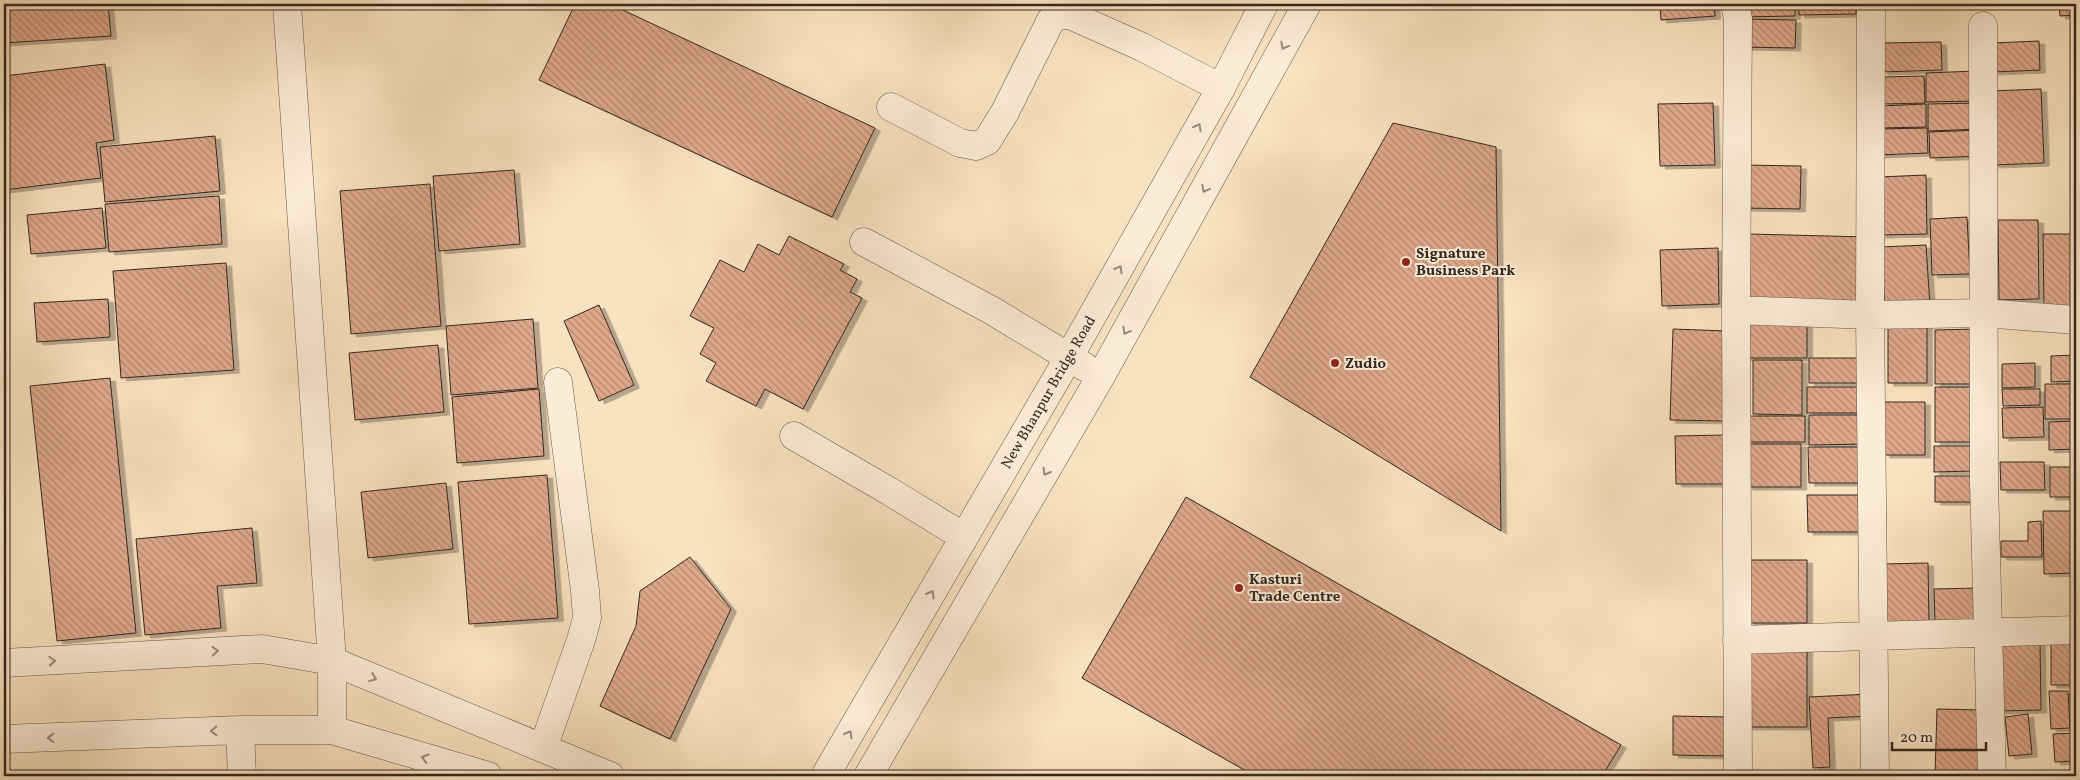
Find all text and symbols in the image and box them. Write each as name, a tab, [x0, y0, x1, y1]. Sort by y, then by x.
one-way arrow	[1280, 41, 1290, 50]
one-way arrow	[1192, 124, 1202, 133]
one-way arrow	[1201, 183, 1211, 192]
place label: Signature Business Park	[1416, 244, 1515, 282]
marker: Signature Business Park	[1400, 256, 1412, 268]
one-way arrow	[1112, 266, 1122, 275]
street label: New Bhanpur Bridge Road	[997, 312, 1102, 473]
one-way arrow	[1123, 326, 1133, 335]
place label: Zudio	[1345, 354, 1386, 375]
marker: Zudio	[1329, 357, 1341, 369]
one-way arrow	[1042, 466, 1052, 475]
place label: Kasturi Trade Centre	[1249, 570, 1341, 608]
marker: Kasturi Trade Centre	[1233, 582, 1245, 594]
one-way arrow	[925, 590, 935, 599]
one-way arrow	[211, 646, 219, 657]
one-way arrow	[49, 655, 57, 666]
one-way arrow	[368, 671, 377, 682]
scale bar	[1892, 720, 1986, 752]
one-way arrow	[209, 726, 217, 737]
text: 20 m	[1900, 728, 1933, 749]
one-way arrow	[843, 731, 853, 740]
one-way arrow	[47, 732, 55, 743]
one-way arrow	[421, 753, 429, 763]

